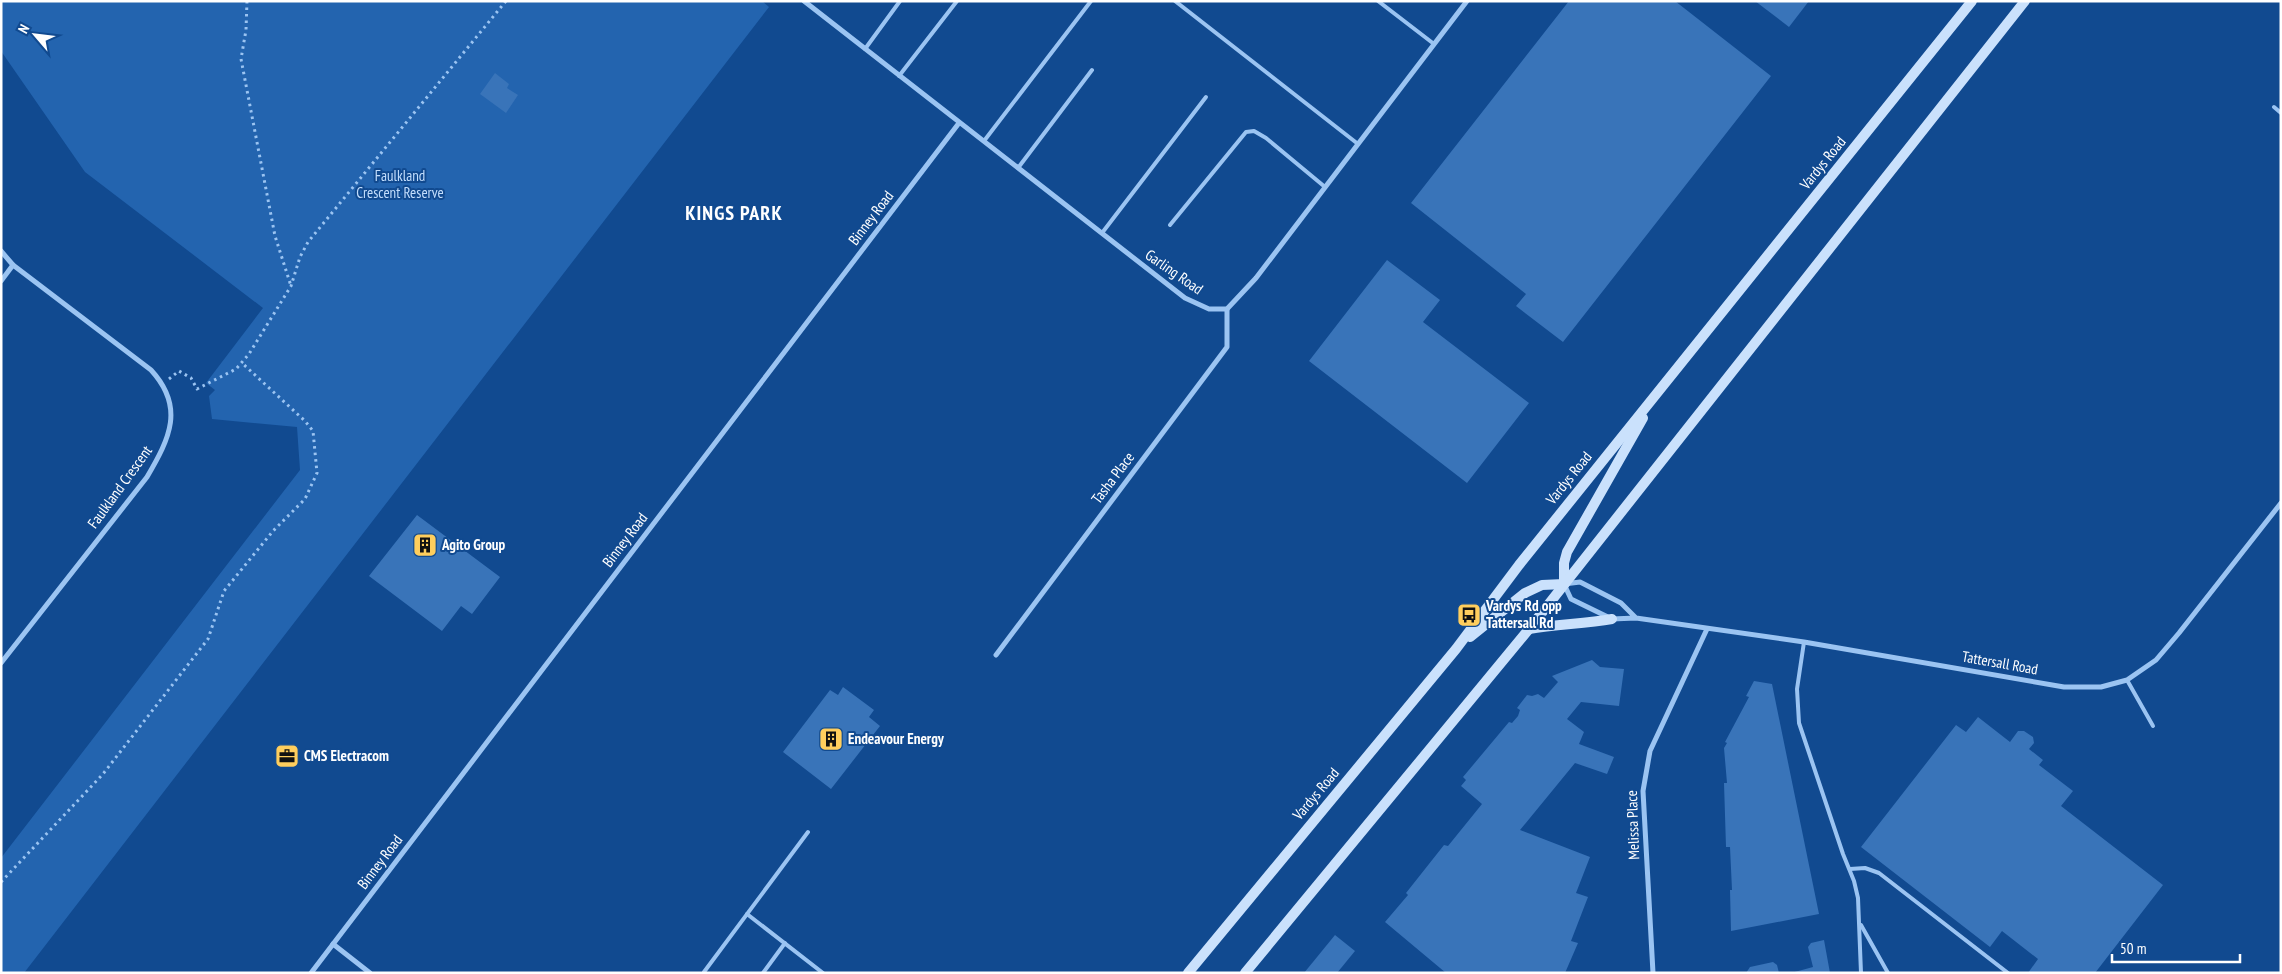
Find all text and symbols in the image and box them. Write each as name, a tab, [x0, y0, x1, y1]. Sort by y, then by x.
north arrow	[10, 10, 60, 60]
text: N	[14, 21, 33, 36]
street label: Vardys Road	[1795, 132, 1850, 194]
park label: Faulkland Crescent Reserve	[356, 166, 444, 202]
street label: Binney Road	[844, 187, 897, 249]
district label: KINGS PARK	[685, 200, 783, 226]
street label: Garling Road	[1142, 245, 1207, 298]
street label: Faulkland Crescent	[83, 442, 156, 532]
street label: Vardys Road	[1541, 447, 1596, 509]
street label: Tasha Place	[1087, 448, 1138, 507]
street label: Binney Road	[598, 509, 651, 571]
building icon: Agito Group	[412, 532, 438, 558]
place label: Agito Group	[441, 535, 506, 554]
place label: Vardys Rd opp Tattersall Rd	[1485, 596, 1562, 632]
bus stop icon: Vardys Rd opp Tattersall Rd	[1456, 602, 1482, 628]
street label: Tattersall Road	[1961, 646, 2040, 679]
building icon: Endeavour Energy	[818, 726, 844, 752]
place label: Endeavour Energy	[848, 729, 945, 748]
office icon: CMS Electracom	[274, 743, 300, 769]
place label: CMS Electracom	[304, 746, 389, 765]
street label: Vardys Road	[1288, 764, 1343, 824]
street label: Melissa Place	[1622, 790, 1643, 860]
street label: Binney Road	[353, 831, 406, 893]
scale bar	[2112, 932, 2240, 964]
text: 50 m	[2120, 939, 2146, 958]

